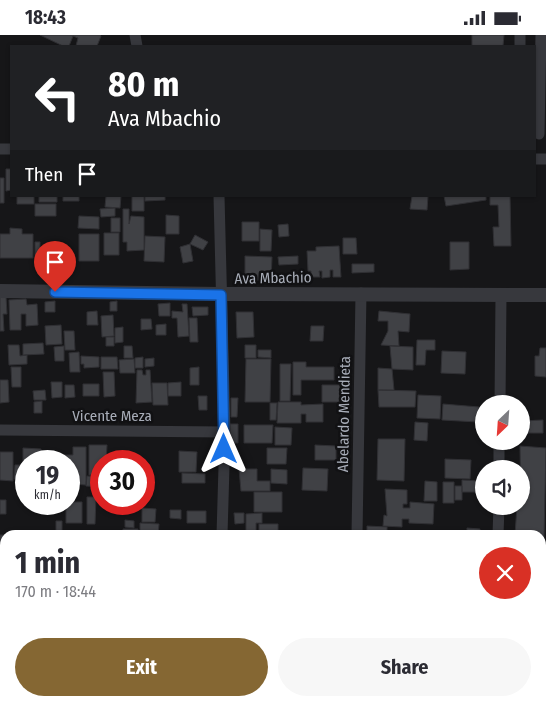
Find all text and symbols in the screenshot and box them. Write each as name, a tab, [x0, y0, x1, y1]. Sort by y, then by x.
text: 18:43	[25, 6, 66, 29]
text: 80 m	[108, 63, 180, 105]
icon: left	[25, 65, 90, 130]
text: Ava Mbachio	[108, 105, 221, 132]
icon: arrive	[73, 160, 101, 188]
text: Then	[25, 163, 63, 186]
pin	[34, 241, 76, 292]
icon: arrive	[41, 248, 69, 276]
street label: Ava Mbachio	[234, 268, 312, 288]
street label: Abelardo Mendieta	[334, 356, 354, 472]
north arrow	[475, 395, 530, 450]
map controls	[475, 395, 530, 515]
street label: Vicente Meza	[72, 407, 152, 425]
position arrow	[197, 422, 249, 474]
speed limit sign: 30	[90, 450, 155, 515]
button: sound	[475, 460, 530, 515]
text: 19	[36, 461, 59, 491]
text: km/h	[34, 488, 61, 502]
text: 1 min	[15, 545, 80, 581]
button: close	[479, 547, 531, 599]
text: 170 m · 18:44	[15, 582, 96, 601]
button: Exit	[15, 638, 268, 696]
button: Share	[278, 638, 531, 696]

